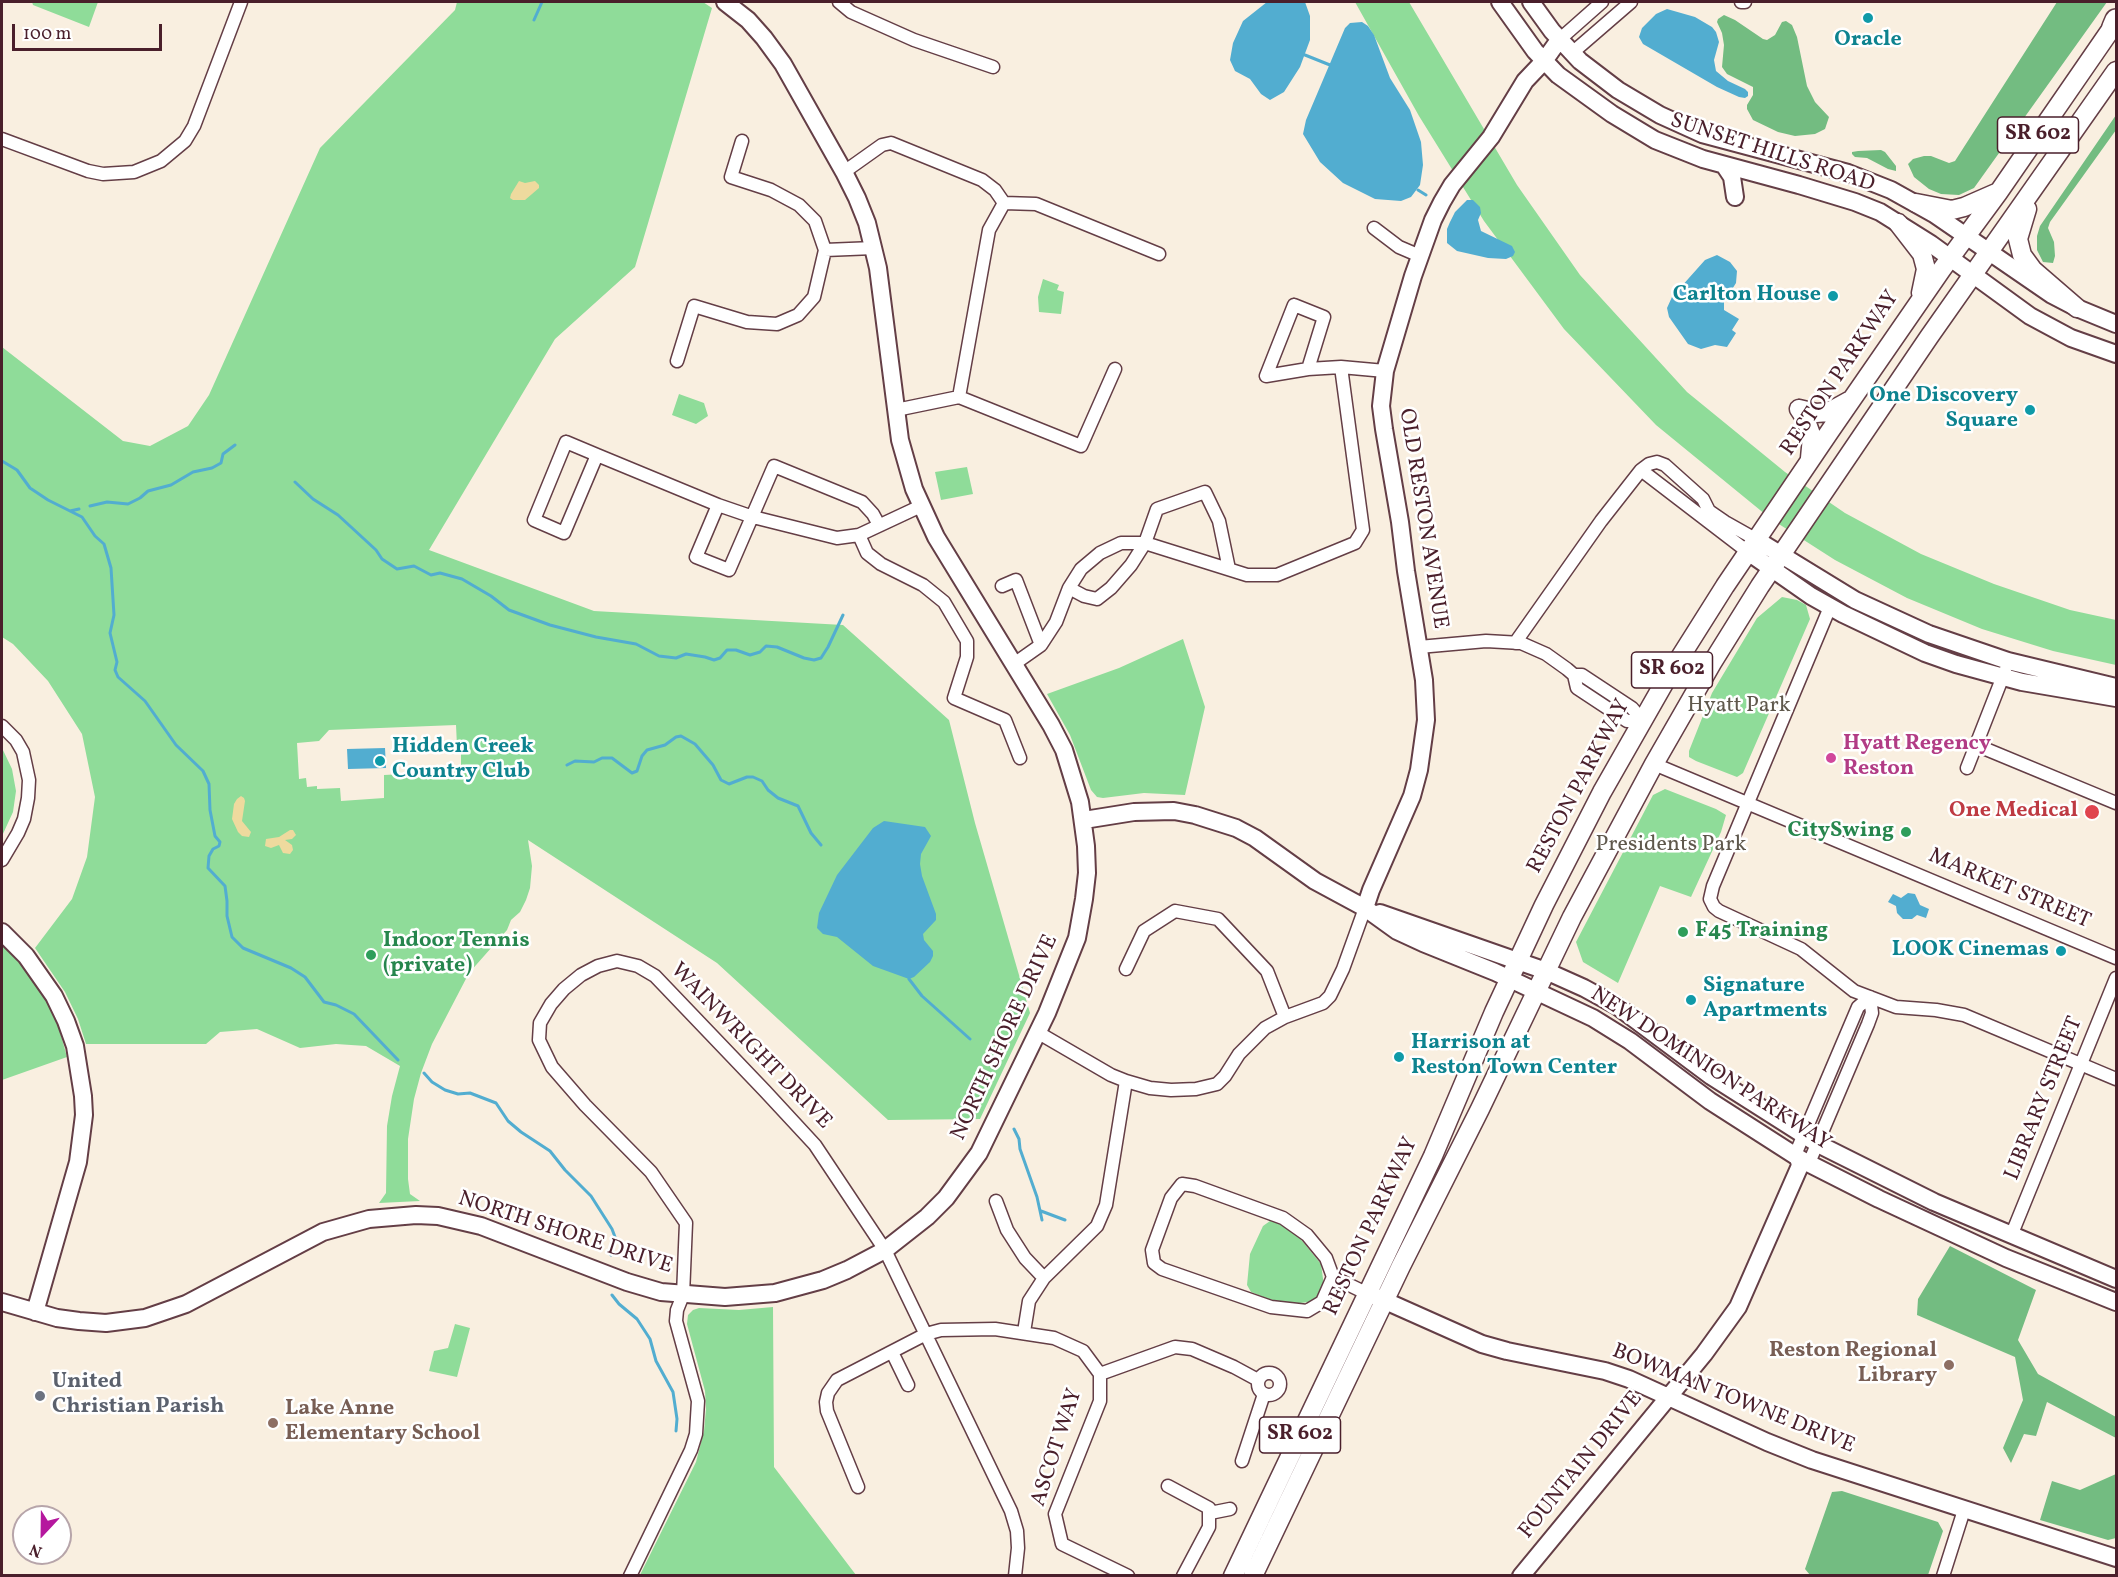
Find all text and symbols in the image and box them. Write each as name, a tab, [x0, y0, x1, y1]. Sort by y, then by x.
marker: Oracle	[1861, 11, 1875, 25]
scale bar	[15, 12, 165, 50]
text: 100 m	[23, 22, 72, 47]
place label: Oracle	[1834, 28, 1902, 54]
street label: SUNSET HILLS ROAD	[1666, 108, 1878, 200]
road number: SR 602	[1998, 117, 2078, 153]
place label: Carlton House	[1673, 283, 1821, 309]
street label: RESTON PARKWAY	[1776, 286, 1906, 462]
marker: Carlton House	[1826, 289, 1840, 303]
place label: One Discovery Square	[1869, 384, 2018, 436]
marker: One Discovery Square	[2023, 403, 2037, 417]
street label: OLD RESTON AVENUE	[1392, 407, 1452, 631]
road number: SR 602	[1632, 652, 1712, 688]
park label: Hyatt Park	[1687, 694, 1791, 720]
street label: RESTON PARKWAY	[1523, 695, 1637, 879]
place label: Hyatt Regency Reston	[1843, 732, 1991, 784]
place label: Hidden Creek Country Club	[392, 735, 534, 786]
marker: Hyatt Regency Reston	[1824, 751, 1838, 765]
marker: Hidden Creek Country Club	[373, 754, 387, 768]
place label: One Medical	[1949, 799, 2078, 825]
marker: One Medical	[2083, 803, 2101, 821]
place label: CitySwing	[1788, 819, 1894, 845]
marker: CitySwing	[1899, 825, 1913, 839]
park label: Presidents Park	[1596, 833, 1746, 859]
street label: MARKET STREET	[1924, 844, 2094, 936]
place label: F45 Training	[1695, 919, 1828, 945]
marker: F45 Training	[1676, 925, 1690, 939]
place label: Indoor Tennis (private)	[383, 929, 530, 980]
street label: NORTH SHORE DRIVE	[947, 931, 1065, 1145]
place label: LOOK Cinemas	[1892, 938, 2049, 964]
marker: LOOK Cinemas	[2054, 944, 2068, 958]
marker: Indoor Tennis (private)	[364, 948, 378, 962]
street label: WAINWRIGHT DRIVE	[664, 958, 836, 1136]
place label: Signature Apartments	[1703, 974, 1827, 1026]
street label: NEW DOMINION PARKWAY	[1585, 982, 1835, 1158]
marker: Signature Apartments	[1684, 993, 1698, 1007]
street label: LIBRARY STREET	[2000, 1013, 2090, 1185]
place label: Harrison at Reston Town Center	[1411, 1031, 1617, 1082]
marker: Harrison at Reston Town Center	[1392, 1050, 1406, 1064]
street label: RESTON PARKWAY	[1319, 1134, 1425, 1320]
street label: NORTH SHORE DRIVE	[454, 1187, 676, 1281]
street label: BOWMAN TOWNE DRIVE	[1608, 1339, 1858, 1461]
place label: Reston Regional Library	[1769, 1339, 1937, 1390]
marker: Reston Regional Library	[1942, 1358, 1956, 1372]
place label: United Christian Parish	[52, 1370, 224, 1422]
street label: ASCOT WAY	[1027, 1386, 1089, 1510]
street label: FOUNTAIN DRIVE	[1514, 1387, 1650, 1545]
marker: United Christian Parish	[33, 1389, 47, 1403]
place label: Lake Anne Elementary School	[285, 1397, 480, 1448]
marker: Lake Anne Elementary School	[266, 1416, 280, 1430]
road number: SR 602	[1260, 1417, 1340, 1453]
north arrow	[12, 1505, 72, 1565]
text: N	[26, 1537, 46, 1562]

